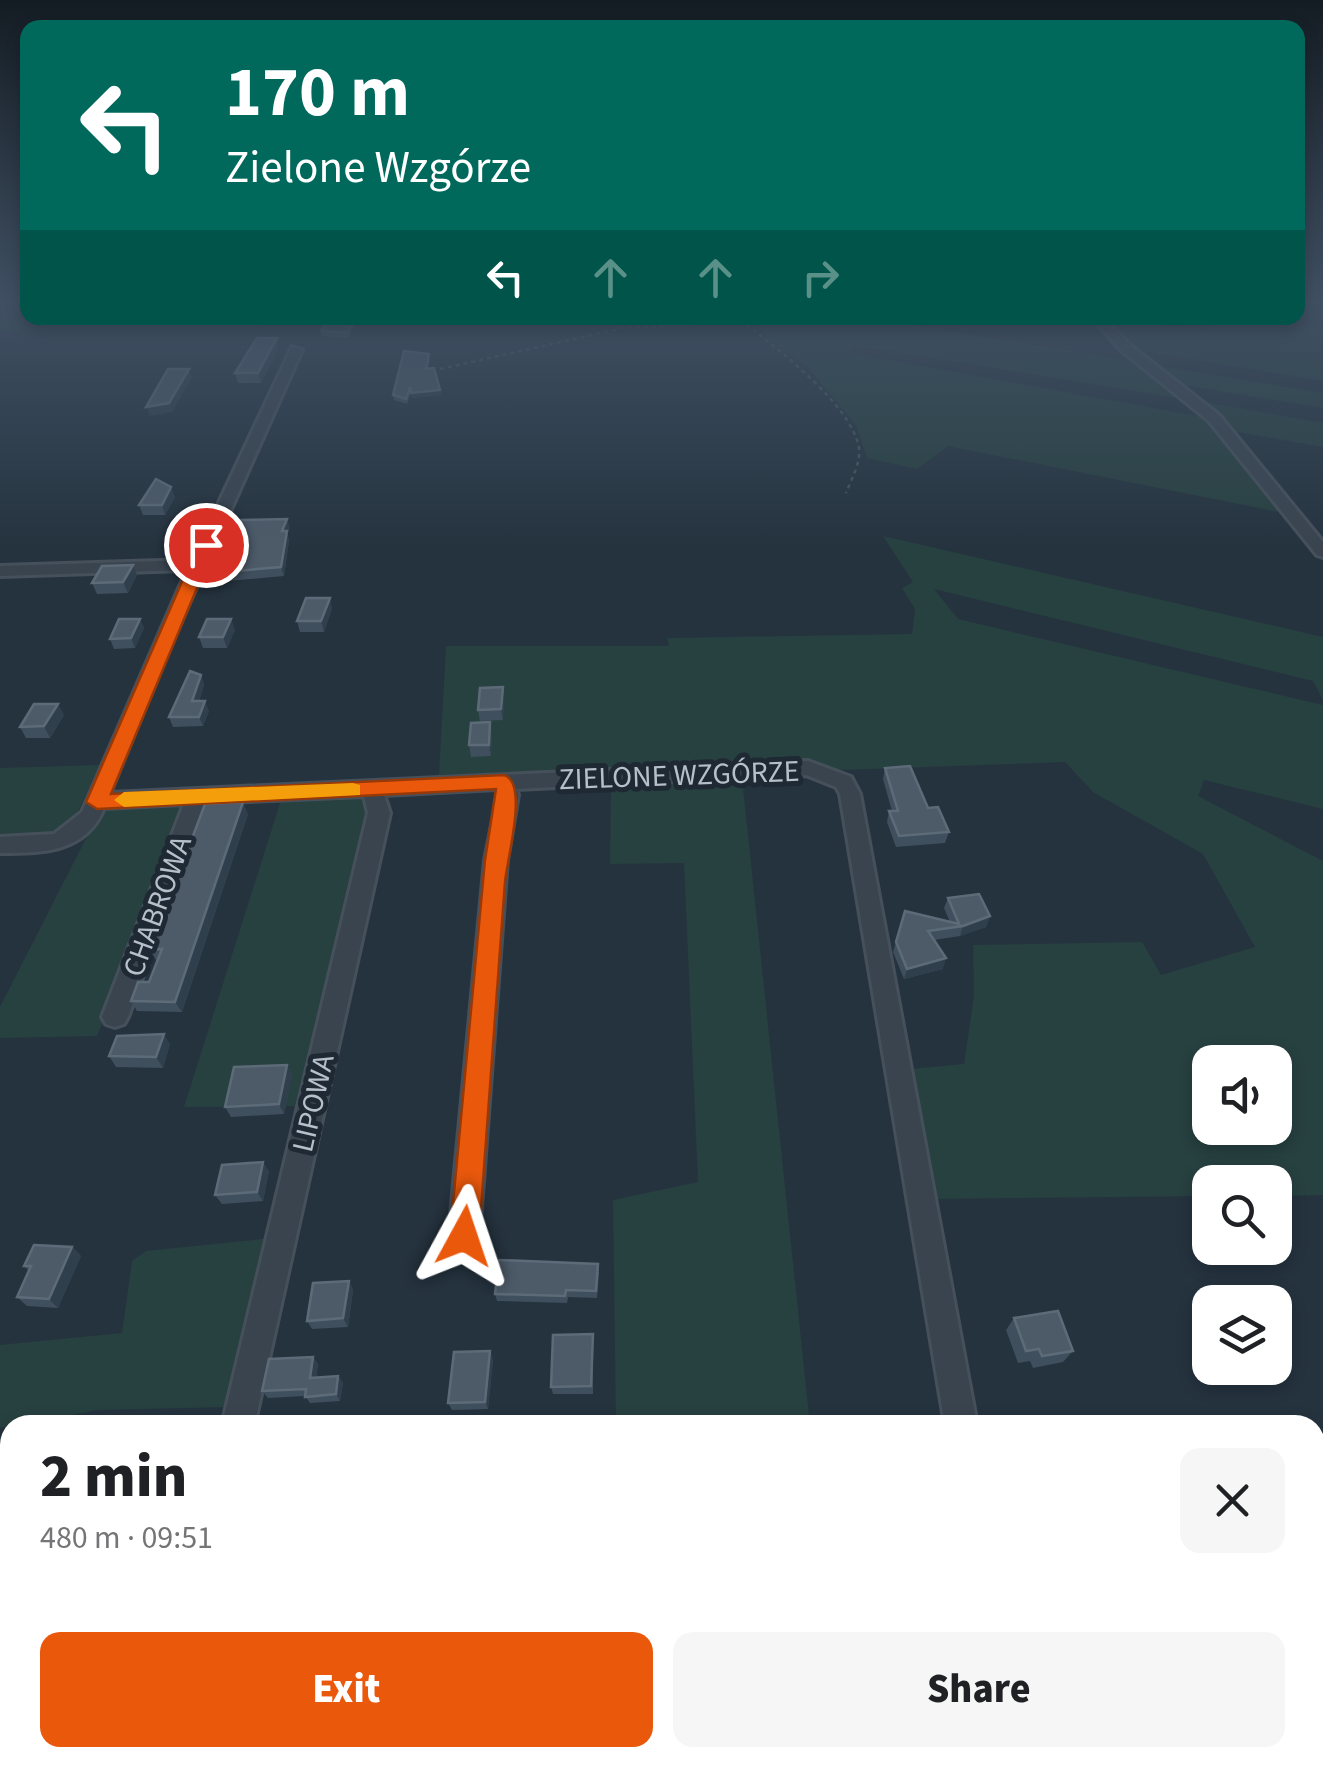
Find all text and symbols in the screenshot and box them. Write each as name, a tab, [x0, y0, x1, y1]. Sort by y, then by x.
text: 170 m	[225, 43, 410, 143]
icon: left	[60, 60, 190, 190]
text: Zielone Wzgórze	[225, 136, 531, 200]
icon: left	[478, 250, 533, 305]
icon: ahead	[583, 250, 638, 305]
icon: ahead	[688, 250, 743, 305]
icon: right	[793, 250, 848, 305]
pin	[164, 503, 249, 588]
icon: arrive	[179, 518, 234, 573]
street label: ZIELONE WZGÓRZE	[558, 750, 800, 801]
street label: CHABROWA	[112, 829, 203, 983]
map controls	[1192, 1045, 1292, 1385]
button: sound	[1192, 1045, 1292, 1145]
street label: LIPOWA	[281, 1049, 346, 1156]
button: search	[1192, 1165, 1292, 1265]
position arrow	[412, 1184, 516, 1288]
button: layers	[1192, 1285, 1292, 1385]
text: 2 min	[40, 1435, 187, 1520]
button: close	[1180, 1448, 1285, 1553]
text: 480 m · 09:51	[40, 1515, 213, 1561]
button: Exit	[40, 1632, 653, 1747]
button: Share	[673, 1632, 1285, 1747]

